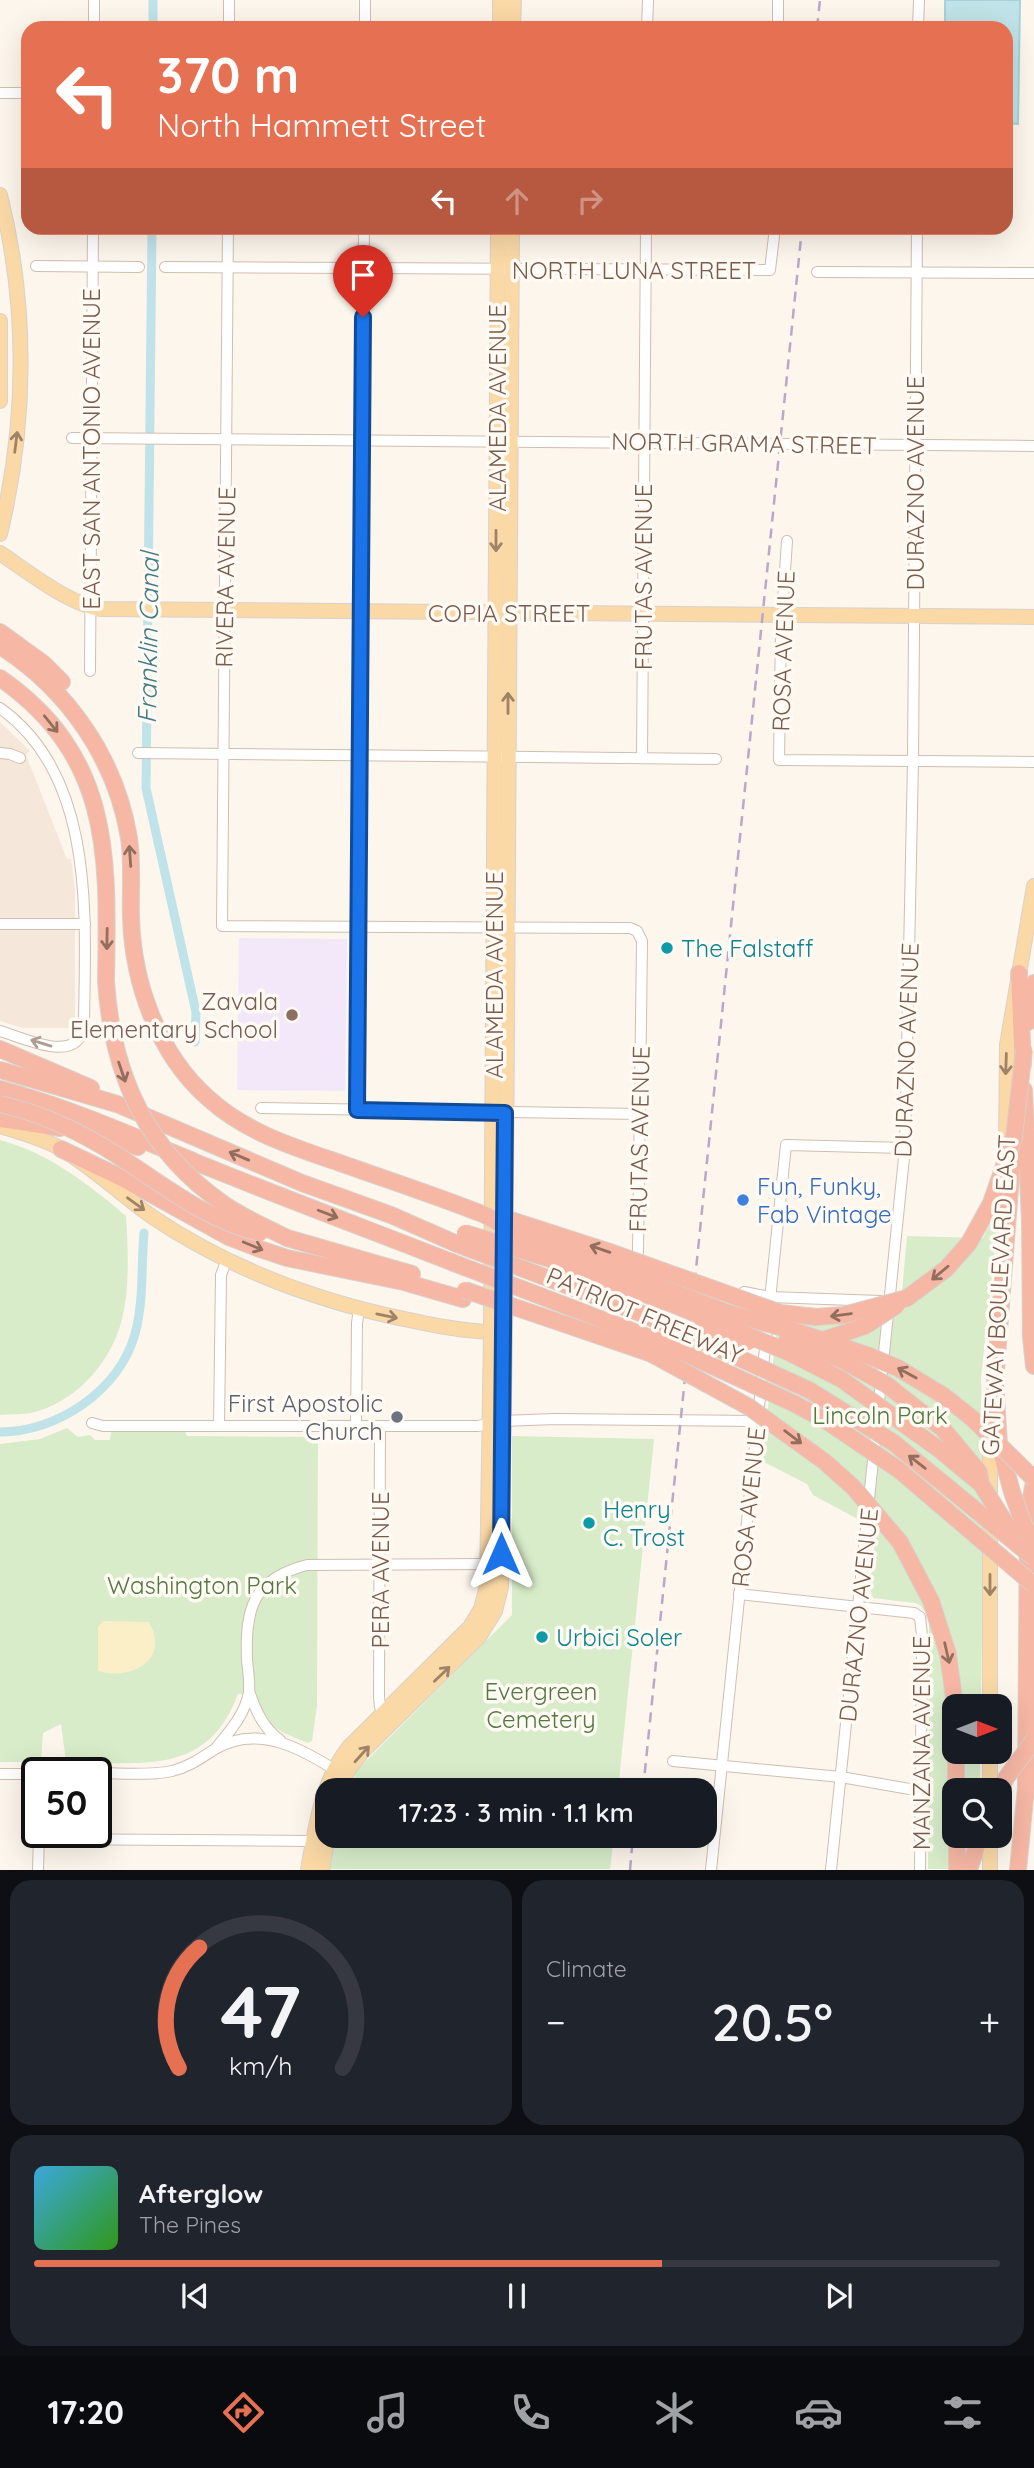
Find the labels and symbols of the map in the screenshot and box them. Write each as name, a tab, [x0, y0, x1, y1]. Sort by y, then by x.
pin	[333, 245, 393, 317]
street label: NORTH LUNA STREET	[512, 255, 756, 285]
street label: EAST SAN ANTONIO AVENUE	[76, 288, 106, 610]
street label: ALAMEDA AVENUE	[482, 304, 512, 512]
street label: DURAZNO AVENUE	[900, 376, 930, 590]
street label: NORTH GRAMA STREET	[611, 426, 877, 460]
one-way arrow	[10, 431, 23, 454]
street label: FRUTAS AVENUE	[628, 484, 658, 670]
street label: RIVERA AVENUE	[208, 486, 242, 668]
one-way arrow	[489, 529, 503, 552]
water label: Franklin Canal	[130, 549, 166, 724]
street label: ROSA AVENUE	[765, 570, 801, 732]
street label: COPIA STREET	[428, 598, 590, 628]
one-way arrow	[501, 692, 515, 715]
one-way arrow	[43, 714, 59, 732]
one-way arrow	[123, 845, 136, 868]
street label: ALAMEDA AVENUE	[479, 871, 509, 1079]
one-way arrow	[100, 927, 113, 950]
place label: The Falstaff	[681, 933, 814, 963]
marker: The Falstaff	[659, 940, 675, 956]
street label: DURAZNO AVENUE	[887, 942, 925, 1158]
place label: Zavala Elementary School	[70, 986, 278, 1044]
marker: Zavala Elementary School	[284, 1007, 300, 1023]
one-way arrow	[30, 1036, 52, 1048]
street label: FRUTAS AVENUE	[622, 1045, 656, 1233]
one-way arrow	[1000, 1053, 1013, 1076]
one-way arrow	[117, 1060, 129, 1082]
street label: GATEWAY BOULEVARD EAST	[975, 1134, 1021, 1456]
one-way arrow	[229, 1149, 251, 1162]
place label: Fun, Funky, Fab Vintage	[757, 1171, 891, 1229]
marker: Fun, Funky, Fab Vintage	[735, 1192, 751, 1208]
one-way arrow	[126, 1197, 145, 1212]
one-way arrow	[317, 1208, 339, 1221]
one-way arrow	[242, 1241, 264, 1254]
one-way arrow	[590, 1242, 612, 1254]
street label: PATRIOT FREEWAY	[542, 1260, 748, 1370]
one-way arrow	[932, 1265, 950, 1281]
one-way arrow	[375, 1309, 398, 1323]
one-way arrow	[830, 1309, 853, 1322]
one-way arrow	[897, 1366, 918, 1379]
place label: First Apostolic Church	[228, 1388, 383, 1446]
park label: Lincoln Park	[812, 1400, 948, 1430]
marker: First Apostolic Church	[389, 1409, 405, 1425]
street label: ROSA AVENUE	[725, 1425, 771, 1589]
one-way arrow	[783, 1430, 802, 1445]
one-way arrow	[909, 1454, 927, 1469]
street label: PERA AVENUE	[365, 1491, 395, 1649]
place label: Henry C. Trost	[603, 1494, 685, 1552]
street label: DURAZNO AVENUE	[832, 1507, 884, 1723]
marker: Henry C. Trost	[581, 1515, 597, 1531]
position arrow	[464, 1517, 538, 1591]
park label: Washington Park	[107, 1570, 297, 1600]
one-way arrow	[983, 1574, 997, 1597]
place label: Urbici Soler	[556, 1622, 682, 1652]
marker: Urbici Soler	[534, 1629, 550, 1645]
street label: MANZANA AVENUE	[906, 1636, 936, 1850]
one-way arrow	[941, 1641, 954, 1664]
one-way arrow	[433, 1666, 450, 1683]
park label: Evergreen Cemetery	[485, 1676, 597, 1734]
north arrow	[942, 1694, 1012, 1764]
one-way arrow	[354, 1745, 370, 1763]
speed limit sign: 50	[21, 1757, 112, 1848]

